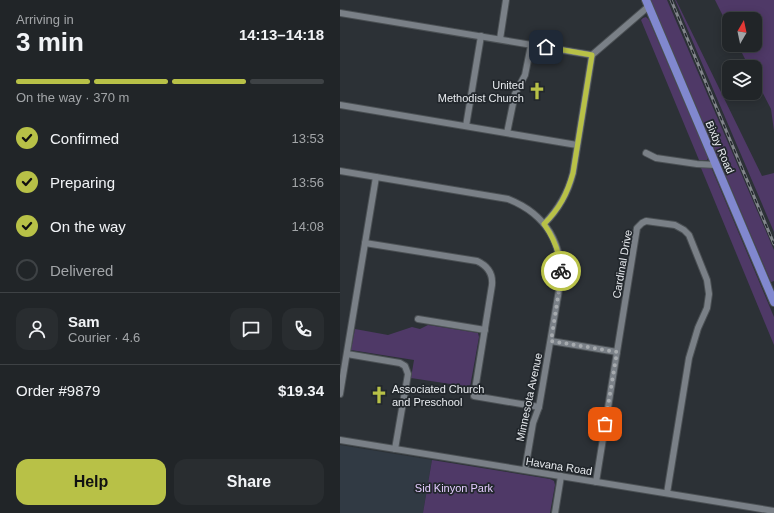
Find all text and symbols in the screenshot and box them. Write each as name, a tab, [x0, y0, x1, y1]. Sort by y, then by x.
text: Arriving in	[16, 12, 74, 27]
north arrow	[722, 12, 762, 52]
map controls	[722, 12, 762, 100]
text: 14:13–14:18	[239, 26, 324, 43]
text: 3 min	[16, 27, 84, 57]
pin	[529, 30, 563, 64]
icon: home	[535, 36, 557, 58]
button: layers	[722, 60, 762, 100]
place label: United Methodist Church	[438, 79, 524, 104]
church icon: United Methodist Church	[527, 81, 547, 101]
text: On the way · 370 m	[16, 90, 129, 105]
street label: Bixby Road	[703, 119, 737, 175]
icon: check	[16, 127, 38, 149]
text: Confirmed	[50, 130, 119, 147]
text: 13:53	[291, 131, 324, 146]
icon: check	[16, 171, 38, 193]
text: Preparing	[50, 174, 115, 191]
text: 13:56	[291, 175, 324, 190]
icon: check	[16, 215, 38, 237]
text: On the way	[50, 218, 126, 235]
text: 14:08	[291, 219, 324, 234]
street label: Cardinal Drive	[610, 229, 634, 299]
courier	[541, 251, 581, 291]
icon: bike	[550, 260, 572, 282]
text: Delivered	[50, 262, 113, 279]
button: person	[16, 308, 58, 350]
button: chat	[230, 308, 272, 350]
button: phone	[282, 308, 324, 350]
text: Sam	[68, 313, 100, 330]
text: Courier · 4.6	[68, 330, 140, 345]
street label: Minnesota Avenue	[514, 352, 544, 442]
text: Order #9879	[16, 382, 100, 399]
text: $19.34	[278, 382, 324, 399]
place label: Associated Church and Preschool	[392, 383, 484, 408]
church icon: Associated Church and Preschool	[369, 385, 389, 405]
pin	[588, 407, 622, 441]
icon: bag	[594, 413, 616, 435]
street label: Havana Road	[525, 455, 593, 477]
button: Help	[16, 459, 166, 505]
button: Share	[174, 459, 324, 505]
park label: Sid Kinyon Park	[415, 482, 494, 494]

